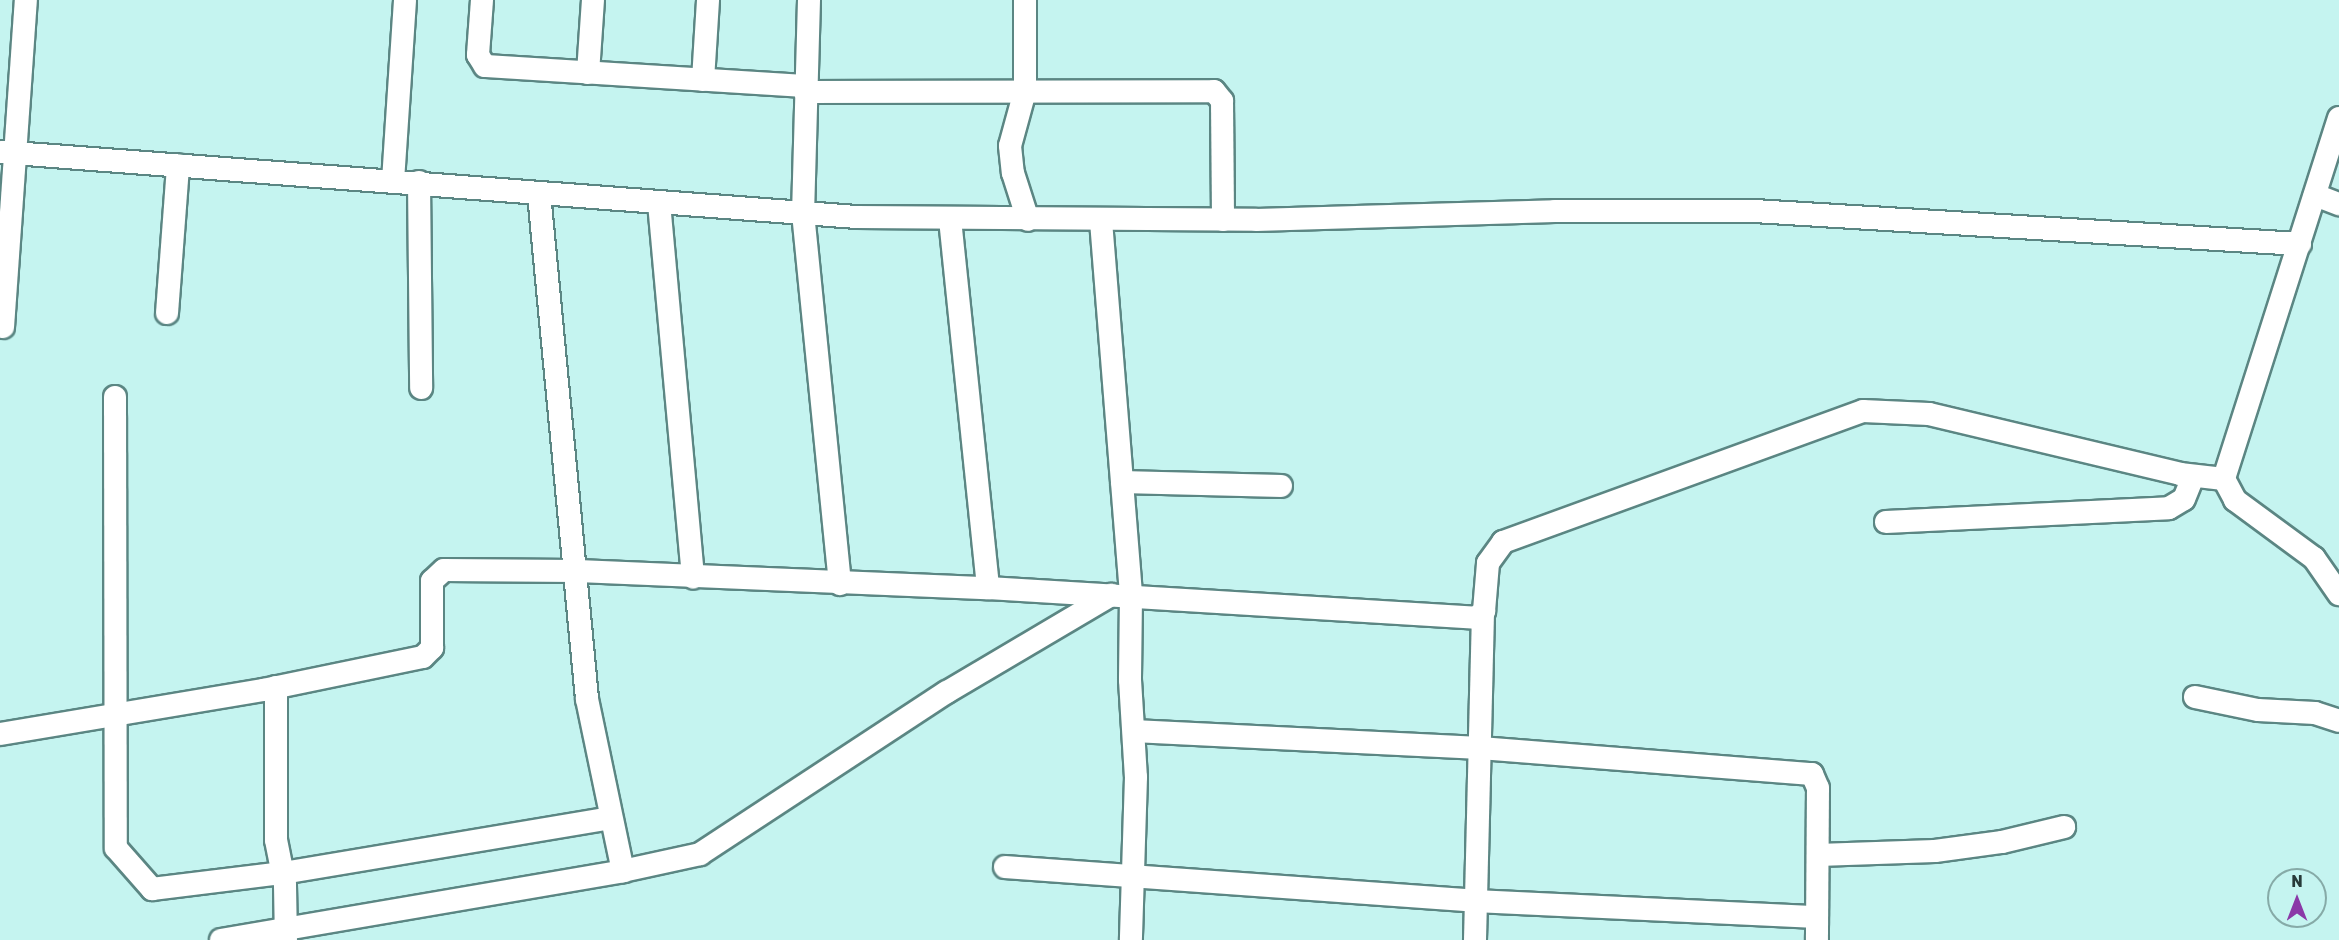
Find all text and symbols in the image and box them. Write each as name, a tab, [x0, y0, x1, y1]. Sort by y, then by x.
north arrow	[2267, 868, 2327, 928]
text: N	[2291, 872, 2303, 891]

